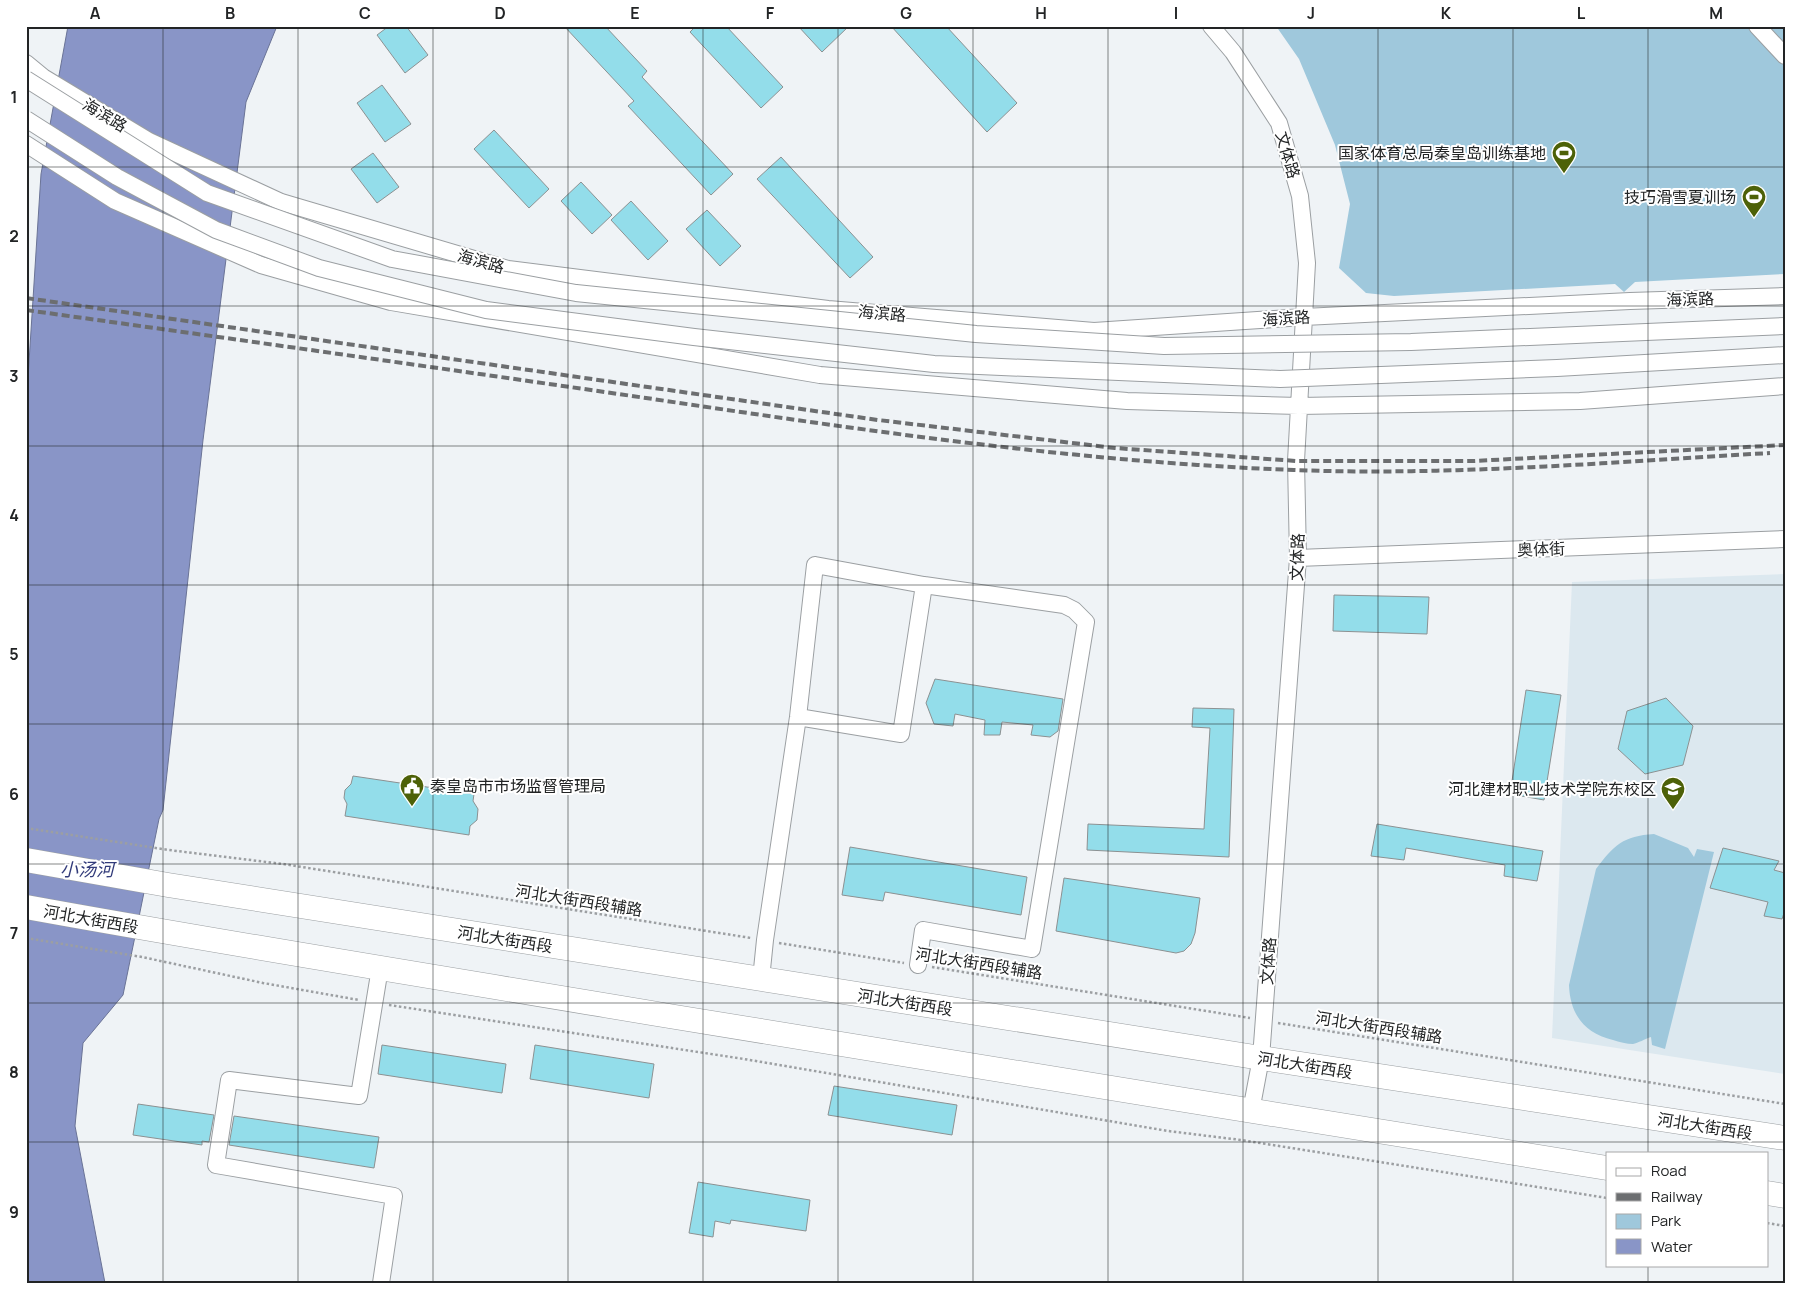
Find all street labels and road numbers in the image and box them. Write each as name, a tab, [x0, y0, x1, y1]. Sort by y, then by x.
street label: 海滨路	[79, 93, 131, 137]
street label: 文体路	[1271, 129, 1305, 181]
street label: 海滨路	[455, 244, 507, 278]
street label: 海滨路	[1666, 287, 1714, 311]
street label: 海滨路	[857, 300, 907, 326]
street label: 海滨路	[1261, 305, 1311, 331]
street label: 文体路	[1285, 533, 1309, 581]
street label: 奥体街	[1517, 537, 1565, 561]
street label: 河北大街西段辅路	[514, 879, 644, 921]
street label: 河北大街西段	[42, 900, 140, 938]
street label: 河北大街西段	[456, 921, 554, 957]
street label: 文体路	[1255, 936, 1281, 986]
street label: 河北大街西段辅路	[914, 942, 1044, 984]
street label: 河北大街西段	[856, 984, 954, 1020]
street label: 河北大街西段辅路	[1314, 1006, 1444, 1048]
street label: 河北大街西段	[1256, 1047, 1354, 1083]
street label: 河北大街西段	[1656, 1108, 1754, 1144]

